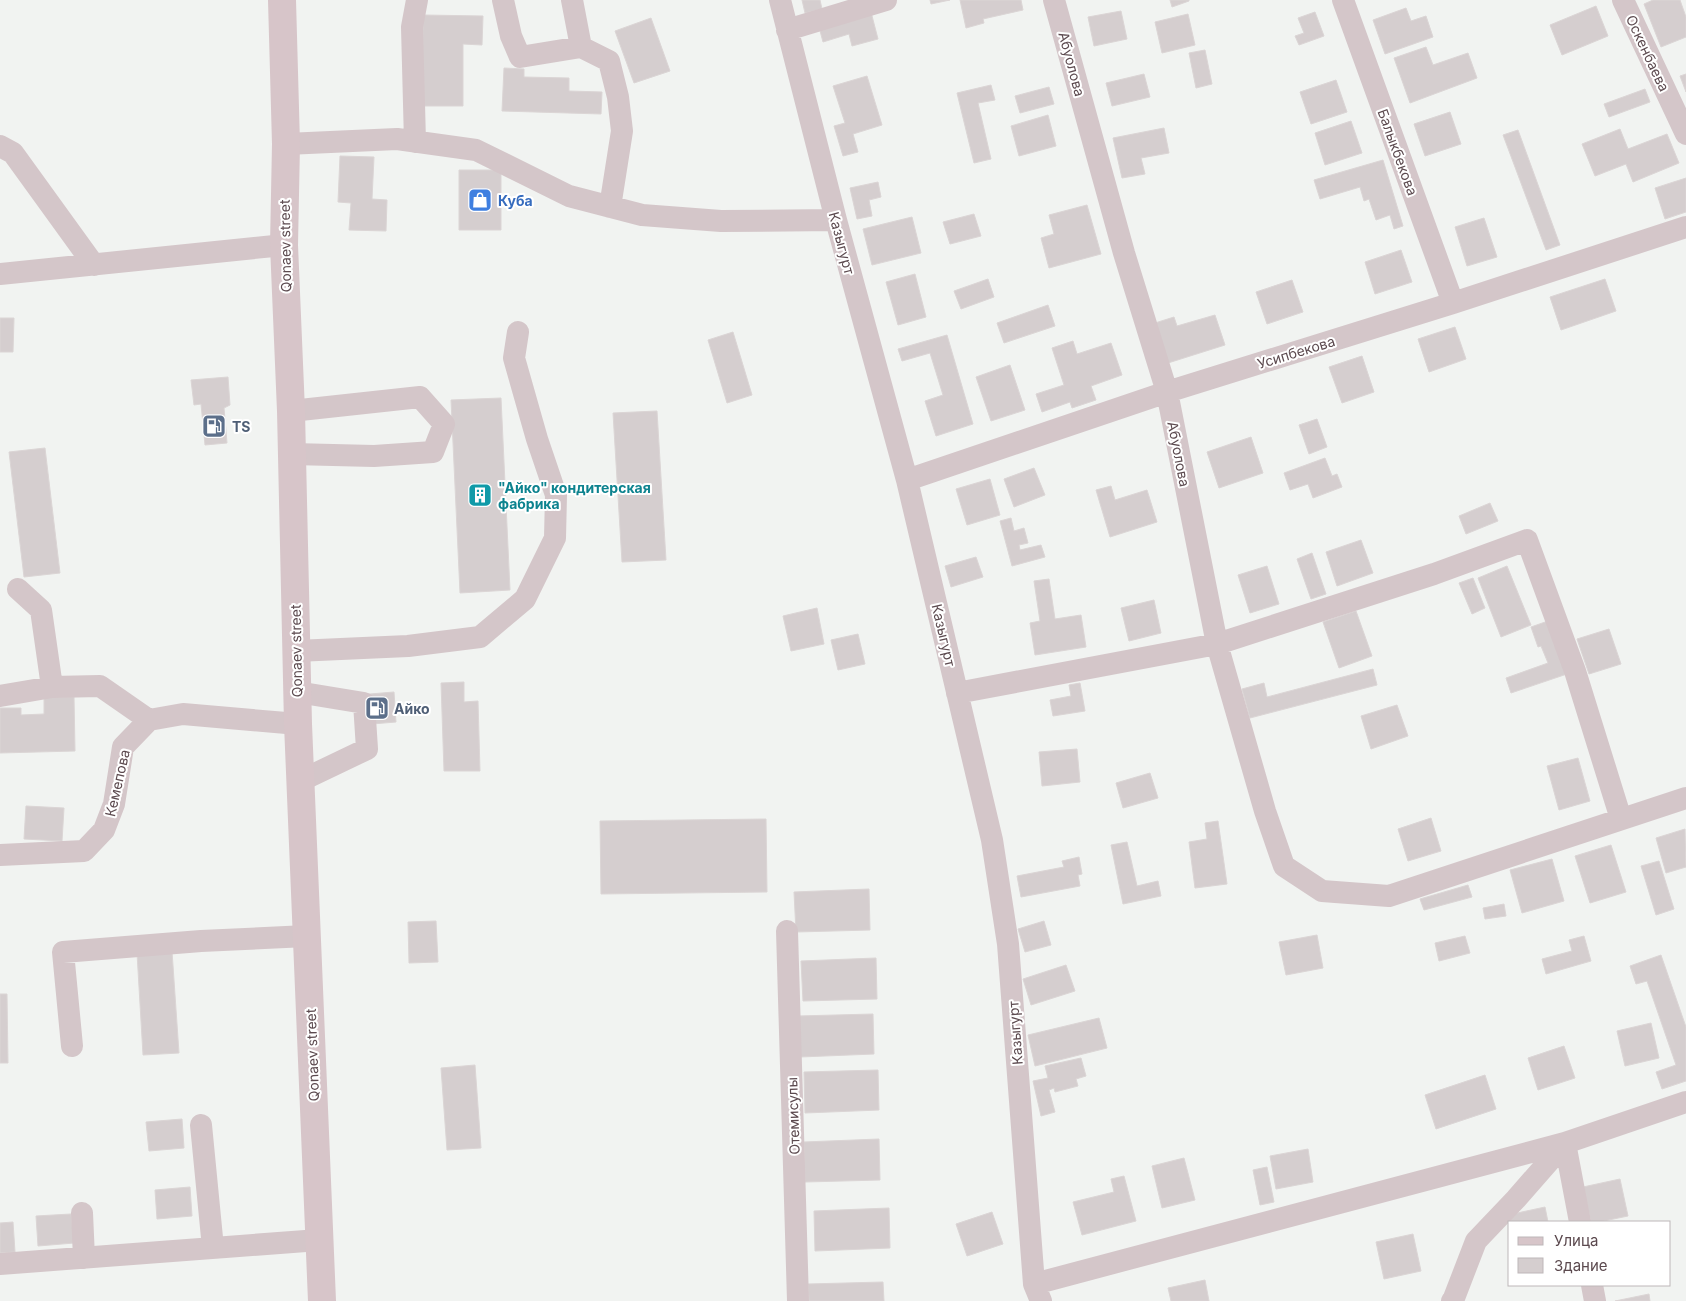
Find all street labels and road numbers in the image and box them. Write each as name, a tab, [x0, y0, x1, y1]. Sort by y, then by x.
street label: Оскенбаева	[1623, 12, 1673, 94]
street label: Абуолова	[1055, 30, 1089, 98]
street label: Балыкбекова	[1374, 106, 1422, 198]
street label: Qonaev street	[276, 199, 294, 293]
street label: Казыгурт	[826, 210, 859, 276]
street label: Усипбекова	[1255, 332, 1337, 372]
street label: Абуолова	[1164, 420, 1194, 488]
street label: Казыгурт	[929, 602, 960, 668]
street label: Qonaev street	[287, 604, 305, 698]
street label: Кемепова	[101, 748, 133, 818]
street label: Казыгурт	[1004, 1000, 1026, 1065]
street label: Qonaev street	[302, 1008, 322, 1102]
street label: Отемисулы	[783, 1077, 803, 1155]

